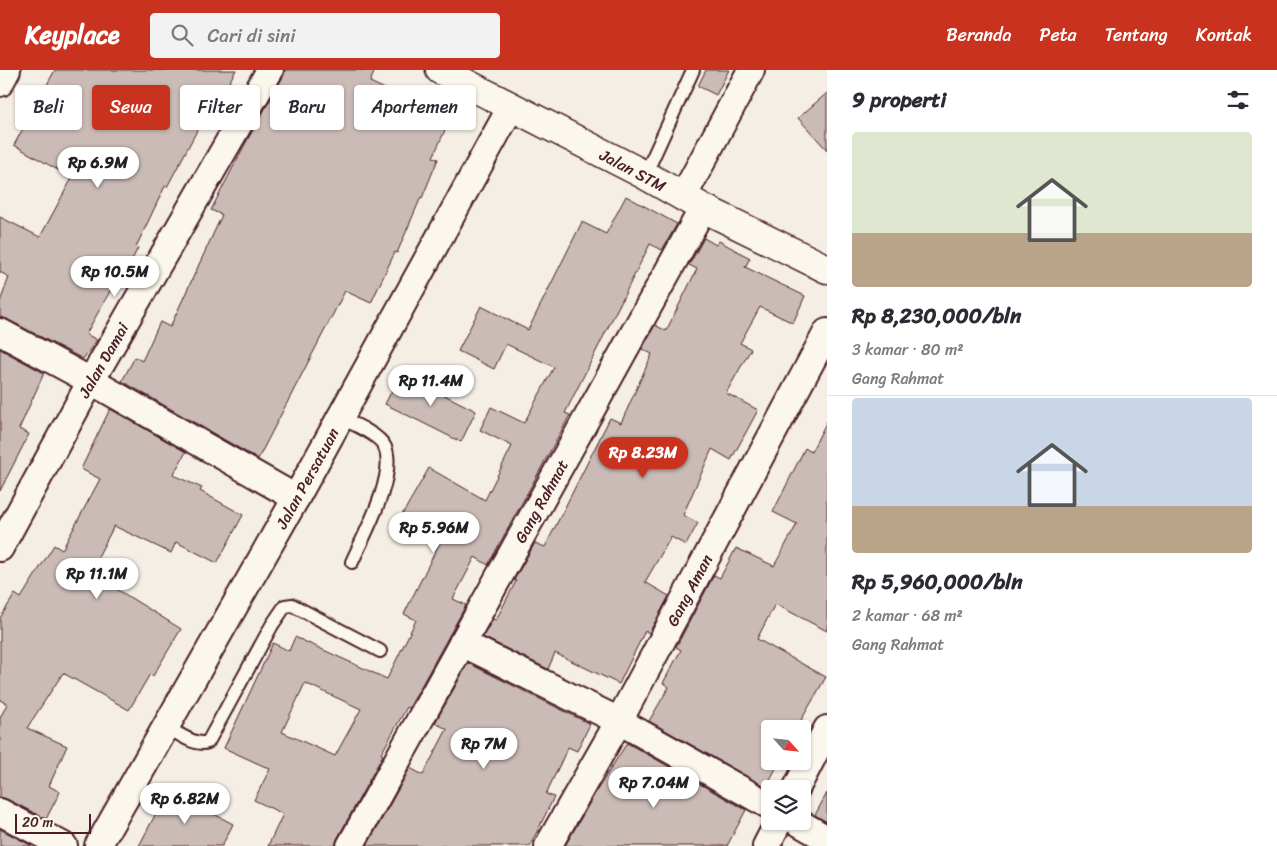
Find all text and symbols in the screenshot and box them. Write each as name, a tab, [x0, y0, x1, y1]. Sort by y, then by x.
search box	[150, 13, 500, 58]
text: Keyplace	[25, 14, 120, 56]
text: Cari di sini	[208, 19, 296, 52]
text: Beranda	[946, 19, 1012, 51]
text: Peta	[1040, 19, 1077, 51]
text: Tentang	[1105, 19, 1168, 51]
text: Kontak	[1196, 19, 1252, 51]
icon: search	[168, 21, 196, 49]
text: 9 properti	[852, 81, 946, 119]
chip: Beli	[15, 85, 82, 130]
chip: Sewa	[92, 85, 170, 130]
chip: Filter	[180, 85, 260, 130]
chip: Baru	[270, 85, 344, 130]
chip: Apartemen	[354, 85, 476, 130]
icon: filters	[1224, 86, 1252, 114]
street label: Jalan STM	[593, 140, 671, 200]
pin: Rp 6.9M	[52, 146, 144, 189]
text: Rp 6.9M	[68, 148, 128, 177]
icon: home	[1007, 165, 1097, 255]
pin: Rp 10.5M	[63, 256, 167, 298]
text: Rp 10.5M	[82, 257, 148, 286]
text: Rp 8,230,000/bln	[852, 297, 1021, 335]
street label: Jalan Damai	[70, 316, 137, 404]
text: 3 kamar · 80 m²	[852, 335, 963, 364]
pin: Rp 11.4M	[379, 364, 483, 407]
text: Gang Rahmat	[852, 364, 944, 393]
text: Rp 11.4M	[399, 366, 463, 395]
street label: Jalan Persatuan	[267, 422, 347, 535]
icon: home	[1007, 430, 1097, 520]
pin: Rp 8.23M	[591, 436, 695, 479]
text: Rp 8.23M	[609, 438, 677, 467]
street label: Gang Rahmat	[506, 454, 576, 549]
pin: Rp 5.96M	[382, 512, 486, 554]
text: Rp 5.96M	[400, 513, 468, 542]
street label: Gang Aman	[658, 549, 721, 632]
pin: Rp 11.1M	[45, 558, 149, 600]
text: Rp 11.1M	[67, 559, 127, 588]
text: Rp 5,960,000/bln	[852, 563, 1023, 601]
text: 2 kamar · 68 m²	[852, 601, 963, 630]
text: Gang Rahmat	[852, 630, 944, 659]
north arrow	[761, 720, 811, 770]
map controls	[761, 720, 811, 830]
pin: Rp 7M	[449, 728, 519, 770]
text: Rp 7M	[461, 729, 507, 758]
pin: Rp 7.04M	[602, 766, 706, 809]
text: Rp 7.04M	[619, 768, 689, 797]
button: layers	[761, 780, 811, 830]
pin: Rp 6.82M	[133, 782, 237, 825]
text: Rp 6.82M	[151, 784, 219, 813]
text: 20 m	[22, 810, 53, 835]
scale bar	[15, 811, 91, 834]

